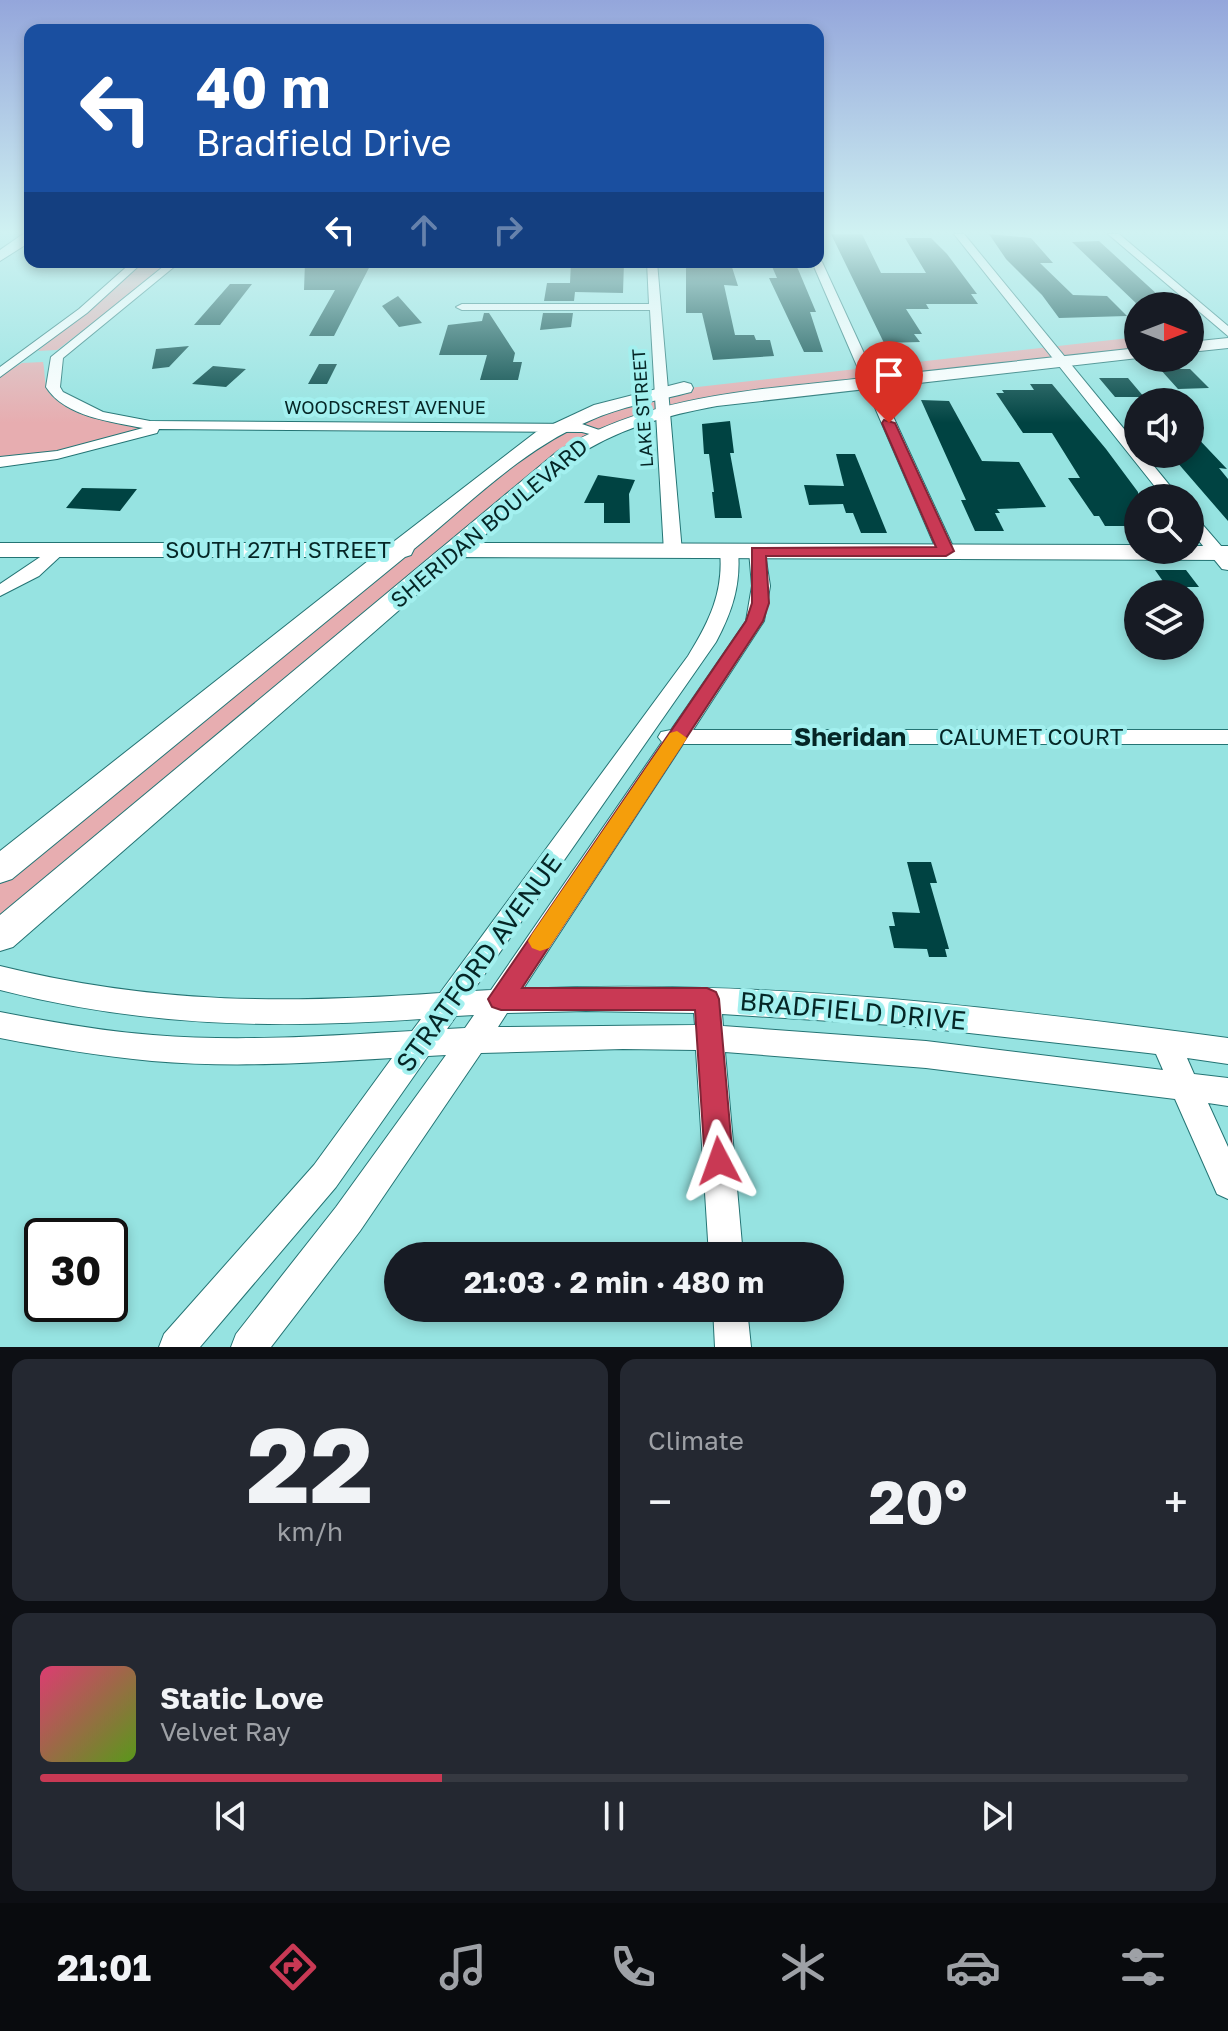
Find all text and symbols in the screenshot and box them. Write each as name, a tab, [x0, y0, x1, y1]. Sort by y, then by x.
text: 40 m	[196, 53, 330, 120]
icon: left	[64, 56, 168, 160]
text: Bradfield Drive	[196, 121, 451, 164]
icon: left	[318, 208, 362, 252]
icon: ahead	[402, 208, 446, 252]
icon: right	[486, 208, 530, 252]
north arrow	[1124, 292, 1204, 372]
map controls	[1124, 292, 1204, 660]
pin	[855, 341, 923, 423]
street label: LAKE STREET	[627, 348, 657, 468]
icon: arrive	[867, 353, 911, 397]
button: sound	[1124, 388, 1204, 468]
street label: WOODSCREST AVENUE	[284, 396, 486, 418]
street label: SHERIDAN BOULEVARD	[385, 432, 593, 613]
button: search	[1124, 484, 1204, 564]
street label: SOUTH 27TH STREET	[165, 536, 391, 563]
button: layers	[1124, 580, 1204, 660]
district label: Sheridan	[794, 721, 906, 752]
street label: CALUMET COURT	[939, 723, 1124, 750]
street label: STRATFORD AVENUE	[389, 848, 568, 1078]
street label: BRADFIELD DRIVE	[739, 985, 967, 1036]
position arrow	[677, 1119, 761, 1203]
speed limit sign: 30	[24, 1218, 128, 1322]
text: 21:03 · 2 min · 480 m	[464, 1264, 764, 1300]
text: 22	[247, 1401, 373, 1526]
text: Climate	[648, 1425, 744, 1456]
text: 20°	[869, 1465, 968, 1537]
text: −	[648, 1475, 672, 1528]
text: +	[1164, 1475, 1188, 1528]
text: km/h	[277, 1516, 343, 1547]
text: Static Love	[160, 1680, 324, 1716]
text: Velvet Ray	[160, 1716, 291, 1747]
icon: previous	[209, 1794, 253, 1838]
icon: pause	[592, 1794, 636, 1838]
icon: next	[975, 1794, 1019, 1838]
icon: directions	[265, 1939, 321, 1995]
icon: music	[435, 1939, 491, 1995]
icon: phone	[605, 1939, 661, 1995]
icon: climate	[775, 1939, 831, 1995]
icon: car	[945, 1939, 1001, 1995]
icon: filters	[1115, 1939, 1171, 1995]
text: 21:01	[57, 1946, 151, 1989]

